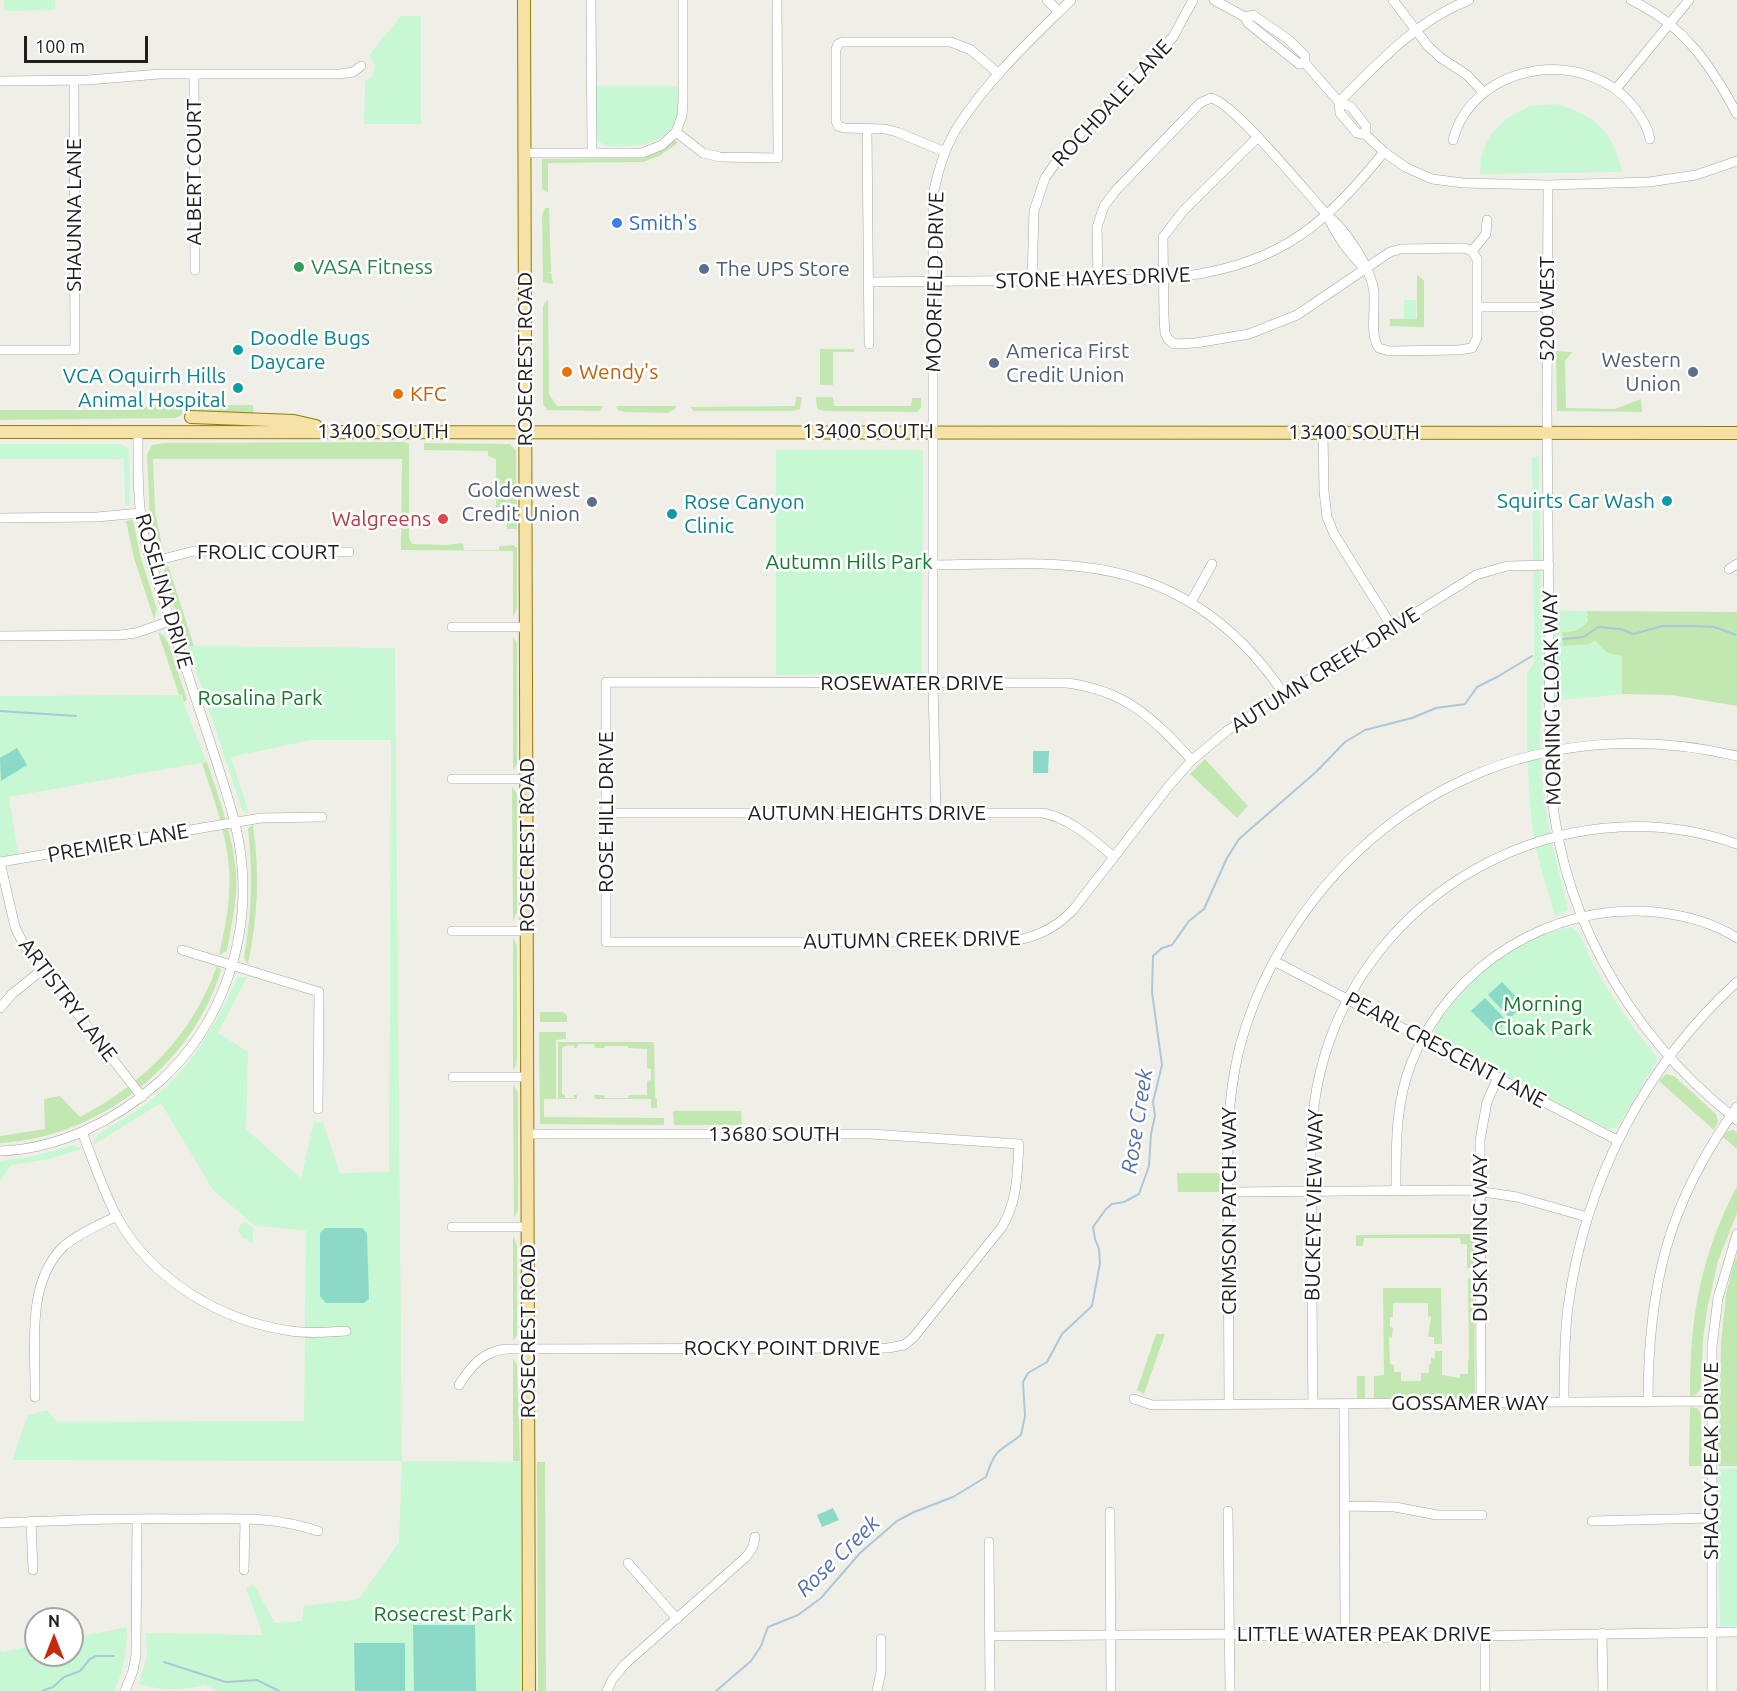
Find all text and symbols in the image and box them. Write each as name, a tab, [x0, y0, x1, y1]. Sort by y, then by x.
scale bar	[27, 24, 152, 62]
street label: ROCHDALE LANE	[1047, 34, 1177, 172]
text: 100 m	[35, 36, 85, 56]
street label: ALBERT COURT	[181, 98, 207, 246]
street label: SHAUNNA LANE	[61, 138, 87, 292]
street label: MOORFIELD DRIVE	[921, 191, 949, 373]
place label: Smith's	[629, 210, 697, 236]
marker: Smith's	[610, 216, 624, 230]
place label: VASA Fitness	[311, 254, 433, 280]
place label: The UPS Store	[716, 256, 850, 282]
street label: 5200 WEST	[1534, 256, 1560, 362]
marker: VASA Fitness	[292, 260, 306, 274]
marker: The UPS Store	[697, 262, 711, 276]
street label: STONE HAYES DRIVE	[995, 262, 1191, 294]
street label: ROSECREST ROAD	[512, 272, 538, 446]
place label: Doodle Bugs Daycare	[250, 325, 370, 375]
place label: America First Credit Union	[1006, 338, 1129, 388]
marker: Doodle Bugs Daycare	[231, 343, 245, 357]
place label: Western Union	[1601, 347, 1681, 397]
marker: America First Credit Union	[987, 356, 1001, 370]
place label: Wendy's	[579, 359, 658, 385]
place label: VCA Oquirrh Hills Animal Hospital	[63, 363, 226, 413]
marker: Wendy's	[560, 365, 574, 379]
marker: Western Union	[1686, 365, 1700, 379]
marker: VCA Oquirrh Hills Animal Hospital	[231, 381, 245, 395]
place label: KFC	[410, 381, 447, 407]
marker: KFC	[391, 387, 405, 401]
street label: 13400 SOUTH	[317, 418, 449, 444]
street label: 13400 SOUTH	[802, 418, 934, 444]
street label: 13400 SOUTH	[1288, 419, 1420, 445]
place label: Goldenwest Credit Union	[461, 477, 580, 527]
place label: Squirts Car Wash	[1497, 488, 1655, 514]
place label: Rose Canyon Clinic	[684, 489, 805, 539]
marker: Squirts Car Wash	[1660, 494, 1674, 508]
marker: Goldenwest Credit Union	[585, 495, 599, 509]
place label: Walgreens	[331, 506, 431, 532]
marker: Rose Canyon Clinic	[665, 507, 679, 521]
street label: ROSELINA DRIVE	[130, 511, 198, 671]
marker: Walgreens	[436, 512, 450, 526]
street label: FROLIC COURT	[197, 539, 339, 565]
park label: Autumn Hills Park	[765, 549, 933, 575]
street label: MORNING CLOAK WAY	[1538, 590, 1566, 806]
street label: AUTUMN CREEK DRIVE	[1226, 602, 1424, 738]
street label: ROSEWATER DRIVE	[820, 670, 1004, 696]
park label: Rosalina Park	[197, 685, 323, 711]
street label: ROSE HILL DRIVE	[593, 731, 619, 893]
street label: ROSECREST ROAD	[514, 758, 540, 932]
street label: AUTUMN HEIGHTS DRIVE	[748, 800, 986, 826]
street label: PREMIER LANE	[46, 818, 190, 868]
street label: AUTUMN CREEK DRIVE	[803, 926, 1021, 954]
street label: ARTISTRY LANE	[13, 933, 123, 1067]
street label: PEARL CRESCENT LANE	[1341, 986, 1551, 1114]
park label: Morning Cloak Park	[1494, 991, 1592, 1041]
water label: Rose Creek	[1116, 1067, 1158, 1175]
street label: CRIMSON PATCH WAY	[1216, 1107, 1242, 1315]
street label: BUCKEYE VIEW WAY	[1300, 1109, 1328, 1301]
street label: 13680 SOUTH	[708, 1121, 840, 1147]
street label: DUSKYWING WAY	[1467, 1154, 1493, 1322]
street label: ROSECREST ROAD	[515, 1244, 541, 1418]
street label: ROCKY POINT DRIVE	[684, 1335, 880, 1361]
street label: SHAGGY PEAK DRIVE	[1698, 1362, 1724, 1560]
street label: GOSSAMER WAY	[1391, 1390, 1549, 1416]
water label: Rose Creek	[791, 1510, 885, 1602]
park label: Rosecrest Park	[373, 1601, 513, 1627]
north arrow	[24, 1607, 84, 1667]
text: N	[48, 1612, 60, 1630]
street label: LITTLE WATER PEAK DRIVE	[1237, 1621, 1491, 1647]

